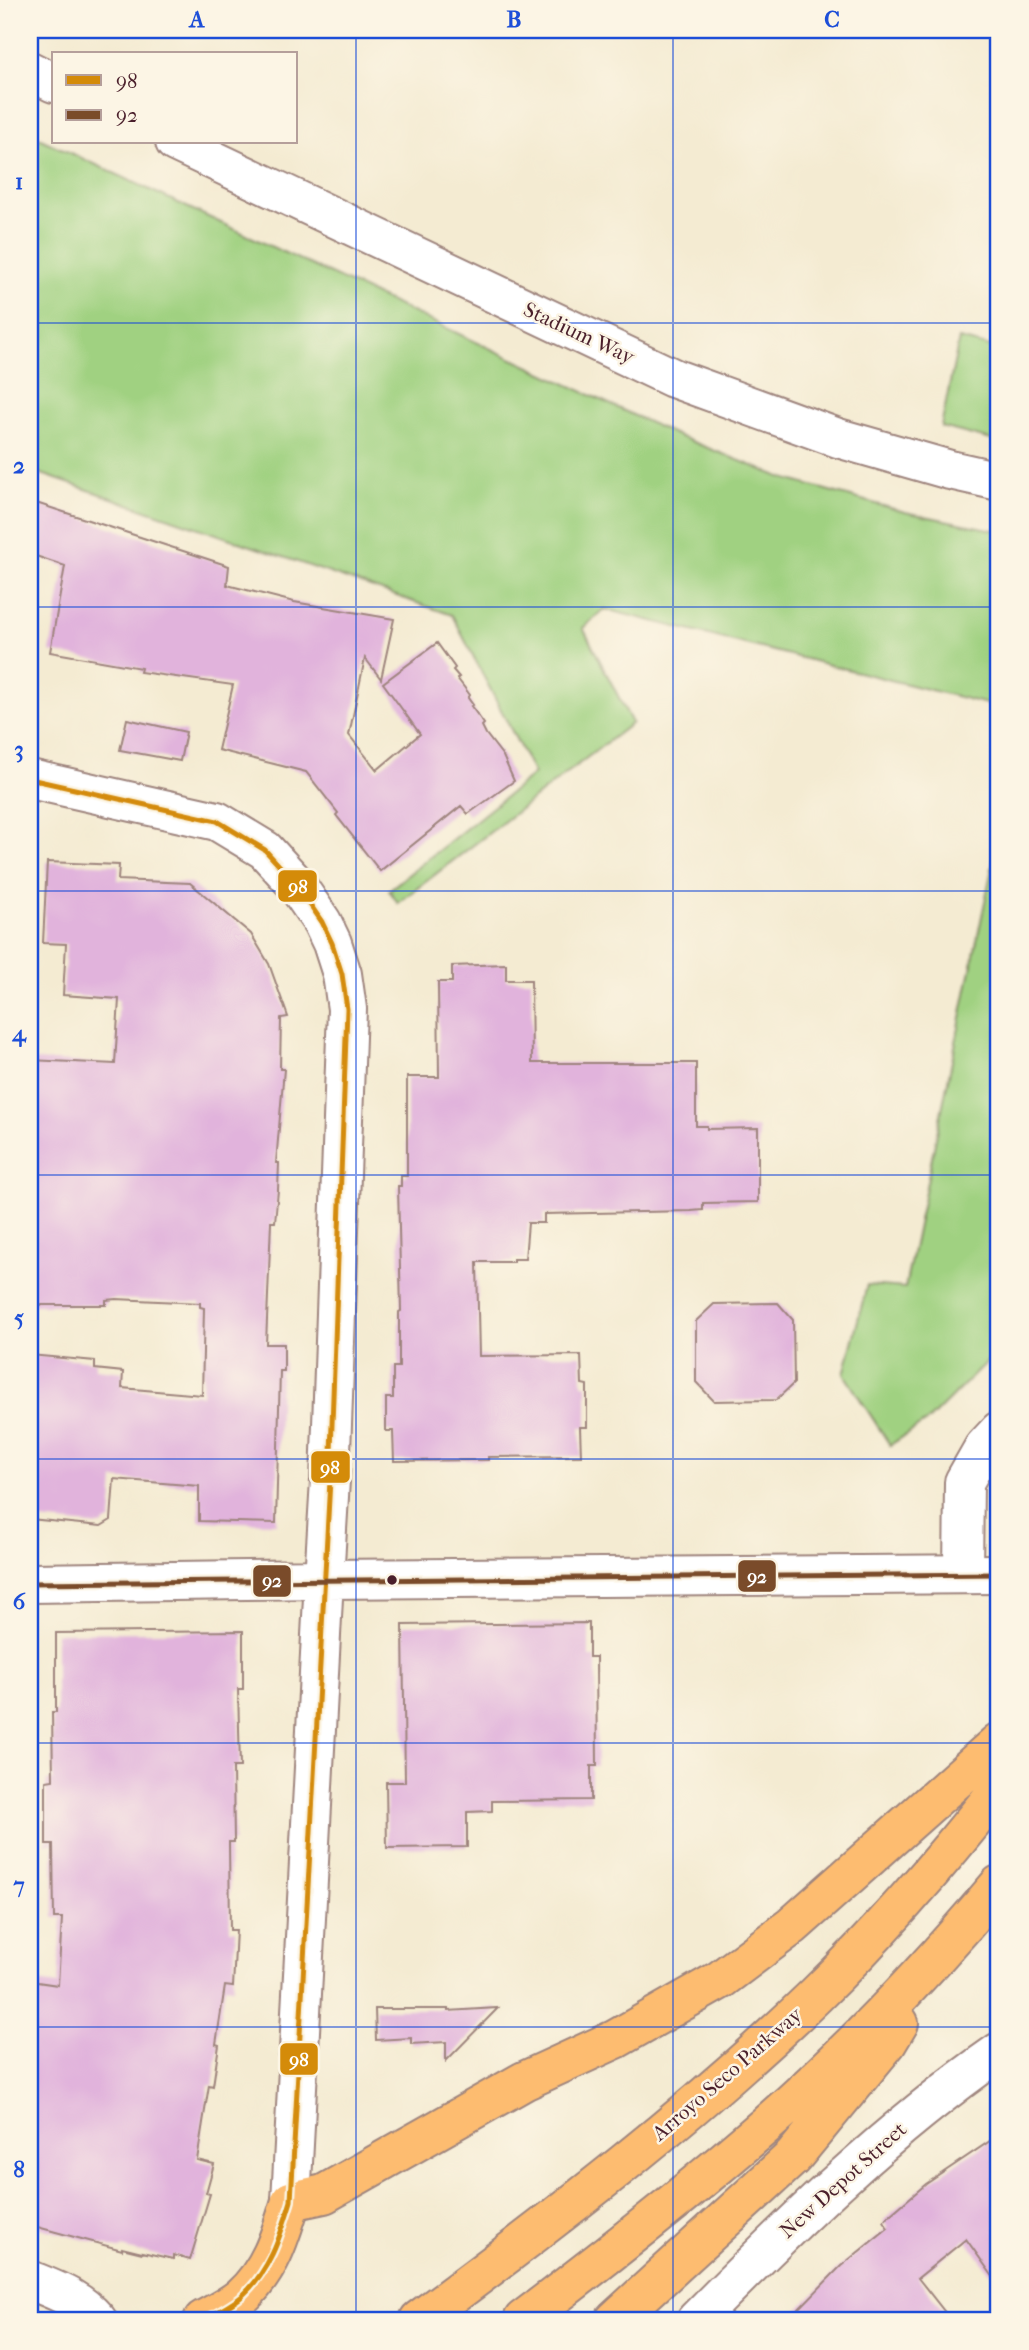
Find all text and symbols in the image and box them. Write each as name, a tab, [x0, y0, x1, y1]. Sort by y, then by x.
text: A	[188, 6, 206, 33]
text: B	[507, 6, 522, 33]
text: C	[824, 6, 840, 33]
legend	[52, 52, 298, 144]
text: 98	[116, 69, 138, 93]
text: 92	[116, 103, 138, 127]
text: 1	[15, 168, 23, 195]
street label: Stadium Way	[520, 297, 639, 369]
text: 2	[13, 452, 25, 479]
text: 3	[14, 736, 24, 763]
line badge: 98	[277, 869, 318, 903]
text: 98	[287, 876, 308, 898]
text: 4	[11, 1020, 27, 1047]
text: 5	[14, 1304, 24, 1331]
line badge: 98	[310, 1450, 351, 1484]
text: 98	[319, 1457, 340, 1479]
line badge: 92	[737, 1559, 777, 1593]
line badge: 92	[252, 1564, 292, 1598]
text: 92	[746, 1566, 767, 1588]
text: 92	[261, 1570, 282, 1592]
unlabelled marker	[385, 1573, 399, 1587]
text: 6	[13, 1588, 26, 1615]
text: 7	[12, 1872, 25, 1899]
street label: Arroyo Seco Parkway	[646, 2002, 807, 2146]
line badge: 98	[279, 2042, 319, 2076]
text: 98	[288, 2049, 309, 2071]
street label: New Depot Street	[775, 2117, 911, 2243]
text: 8	[13, 2156, 25, 2183]

